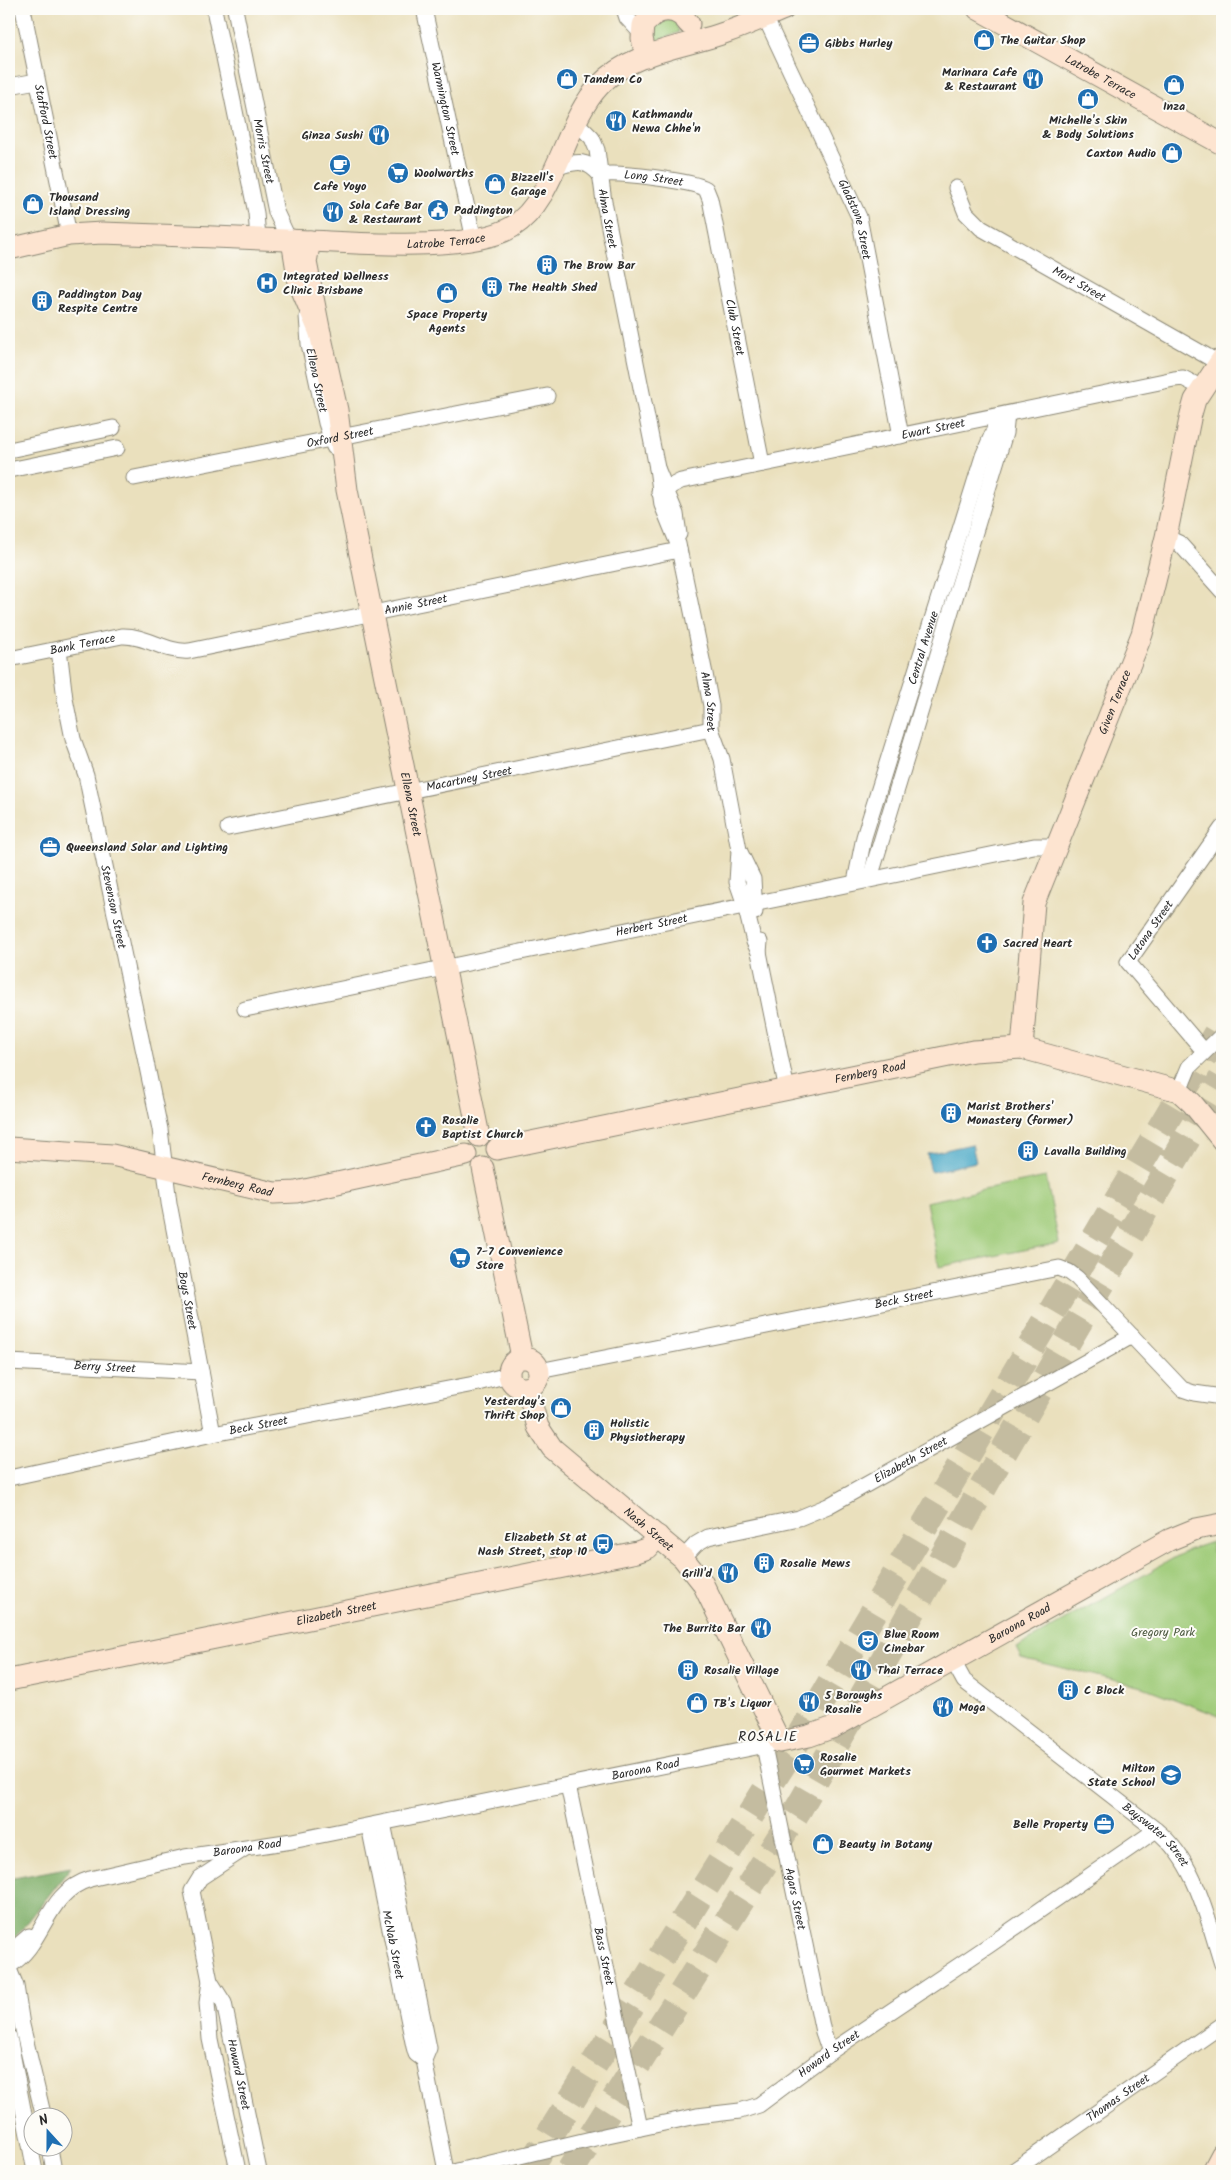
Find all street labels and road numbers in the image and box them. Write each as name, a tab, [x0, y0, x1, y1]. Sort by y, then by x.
street label: Latrobe Terrace	[1061, 50, 1140, 105]
street label: Warmington Street	[426, 60, 465, 158]
street label: Stafford Street	[29, 82, 62, 161]
street label: Morris Street	[247, 117, 279, 186]
street label: Long Street	[623, 166, 685, 192]
street label: Gladstone Street	[832, 176, 876, 262]
street label: Alma Street	[592, 187, 622, 251]
street label: Latrobe Terrace	[407, 228, 488, 254]
street label: Mort Street	[1049, 261, 1109, 307]
street label: Club Street	[720, 297, 750, 358]
street label: Ellena Street	[300, 346, 333, 415]
street label: Ewart Street	[900, 413, 967, 445]
street label: Oxford Street	[305, 422, 375, 454]
street label: Annie Street	[383, 589, 449, 620]
street label: Central Avenue	[903, 608, 944, 687]
street label: Bank Terrace	[48, 628, 118, 660]
street label: Given Terrace	[1094, 667, 1137, 737]
street label: Alma Street	[695, 670, 720, 735]
street label: Macartney Street	[424, 761, 514, 797]
street label: Ellena Street	[395, 770, 426, 839]
street label: Stevenson Street	[95, 863, 131, 951]
street label: Latona Street	[1123, 896, 1179, 964]
street label: Herbert Street	[614, 909, 690, 942]
street label: Fernberg Road	[833, 1056, 909, 1089]
street label: Fernberg Road	[200, 1167, 276, 1203]
street label: Boys Street	[172, 1270, 202, 1332]
street label: Beck Street	[873, 1284, 935, 1314]
street label: Berry Street	[73, 1356, 137, 1379]
street label: Beck Street	[228, 1411, 290, 1441]
street label: Elizabeth Street	[870, 1432, 952, 1489]
street label: Nash Street	[619, 1503, 678, 1557]
street label: Elizabeth Street	[294, 1596, 379, 1631]
street label: Baroona Road	[985, 1598, 1055, 1649]
street label: Baroona Road	[610, 1753, 682, 1786]
street label: Bayswater Street	[1118, 1798, 1194, 1871]
street label: Baroona Road	[212, 1834, 284, 1863]
street label: Agars Street	[779, 1866, 811, 1932]
street label: McNab Street	[376, 1908, 409, 1981]
street label: Bass Street	[588, 1926, 619, 1987]
street label: Howard Street	[794, 2025, 864, 2083]
street label: Howard Street	[222, 2037, 255, 2112]
street label: Thomas Street	[1082, 2069, 1154, 2127]

